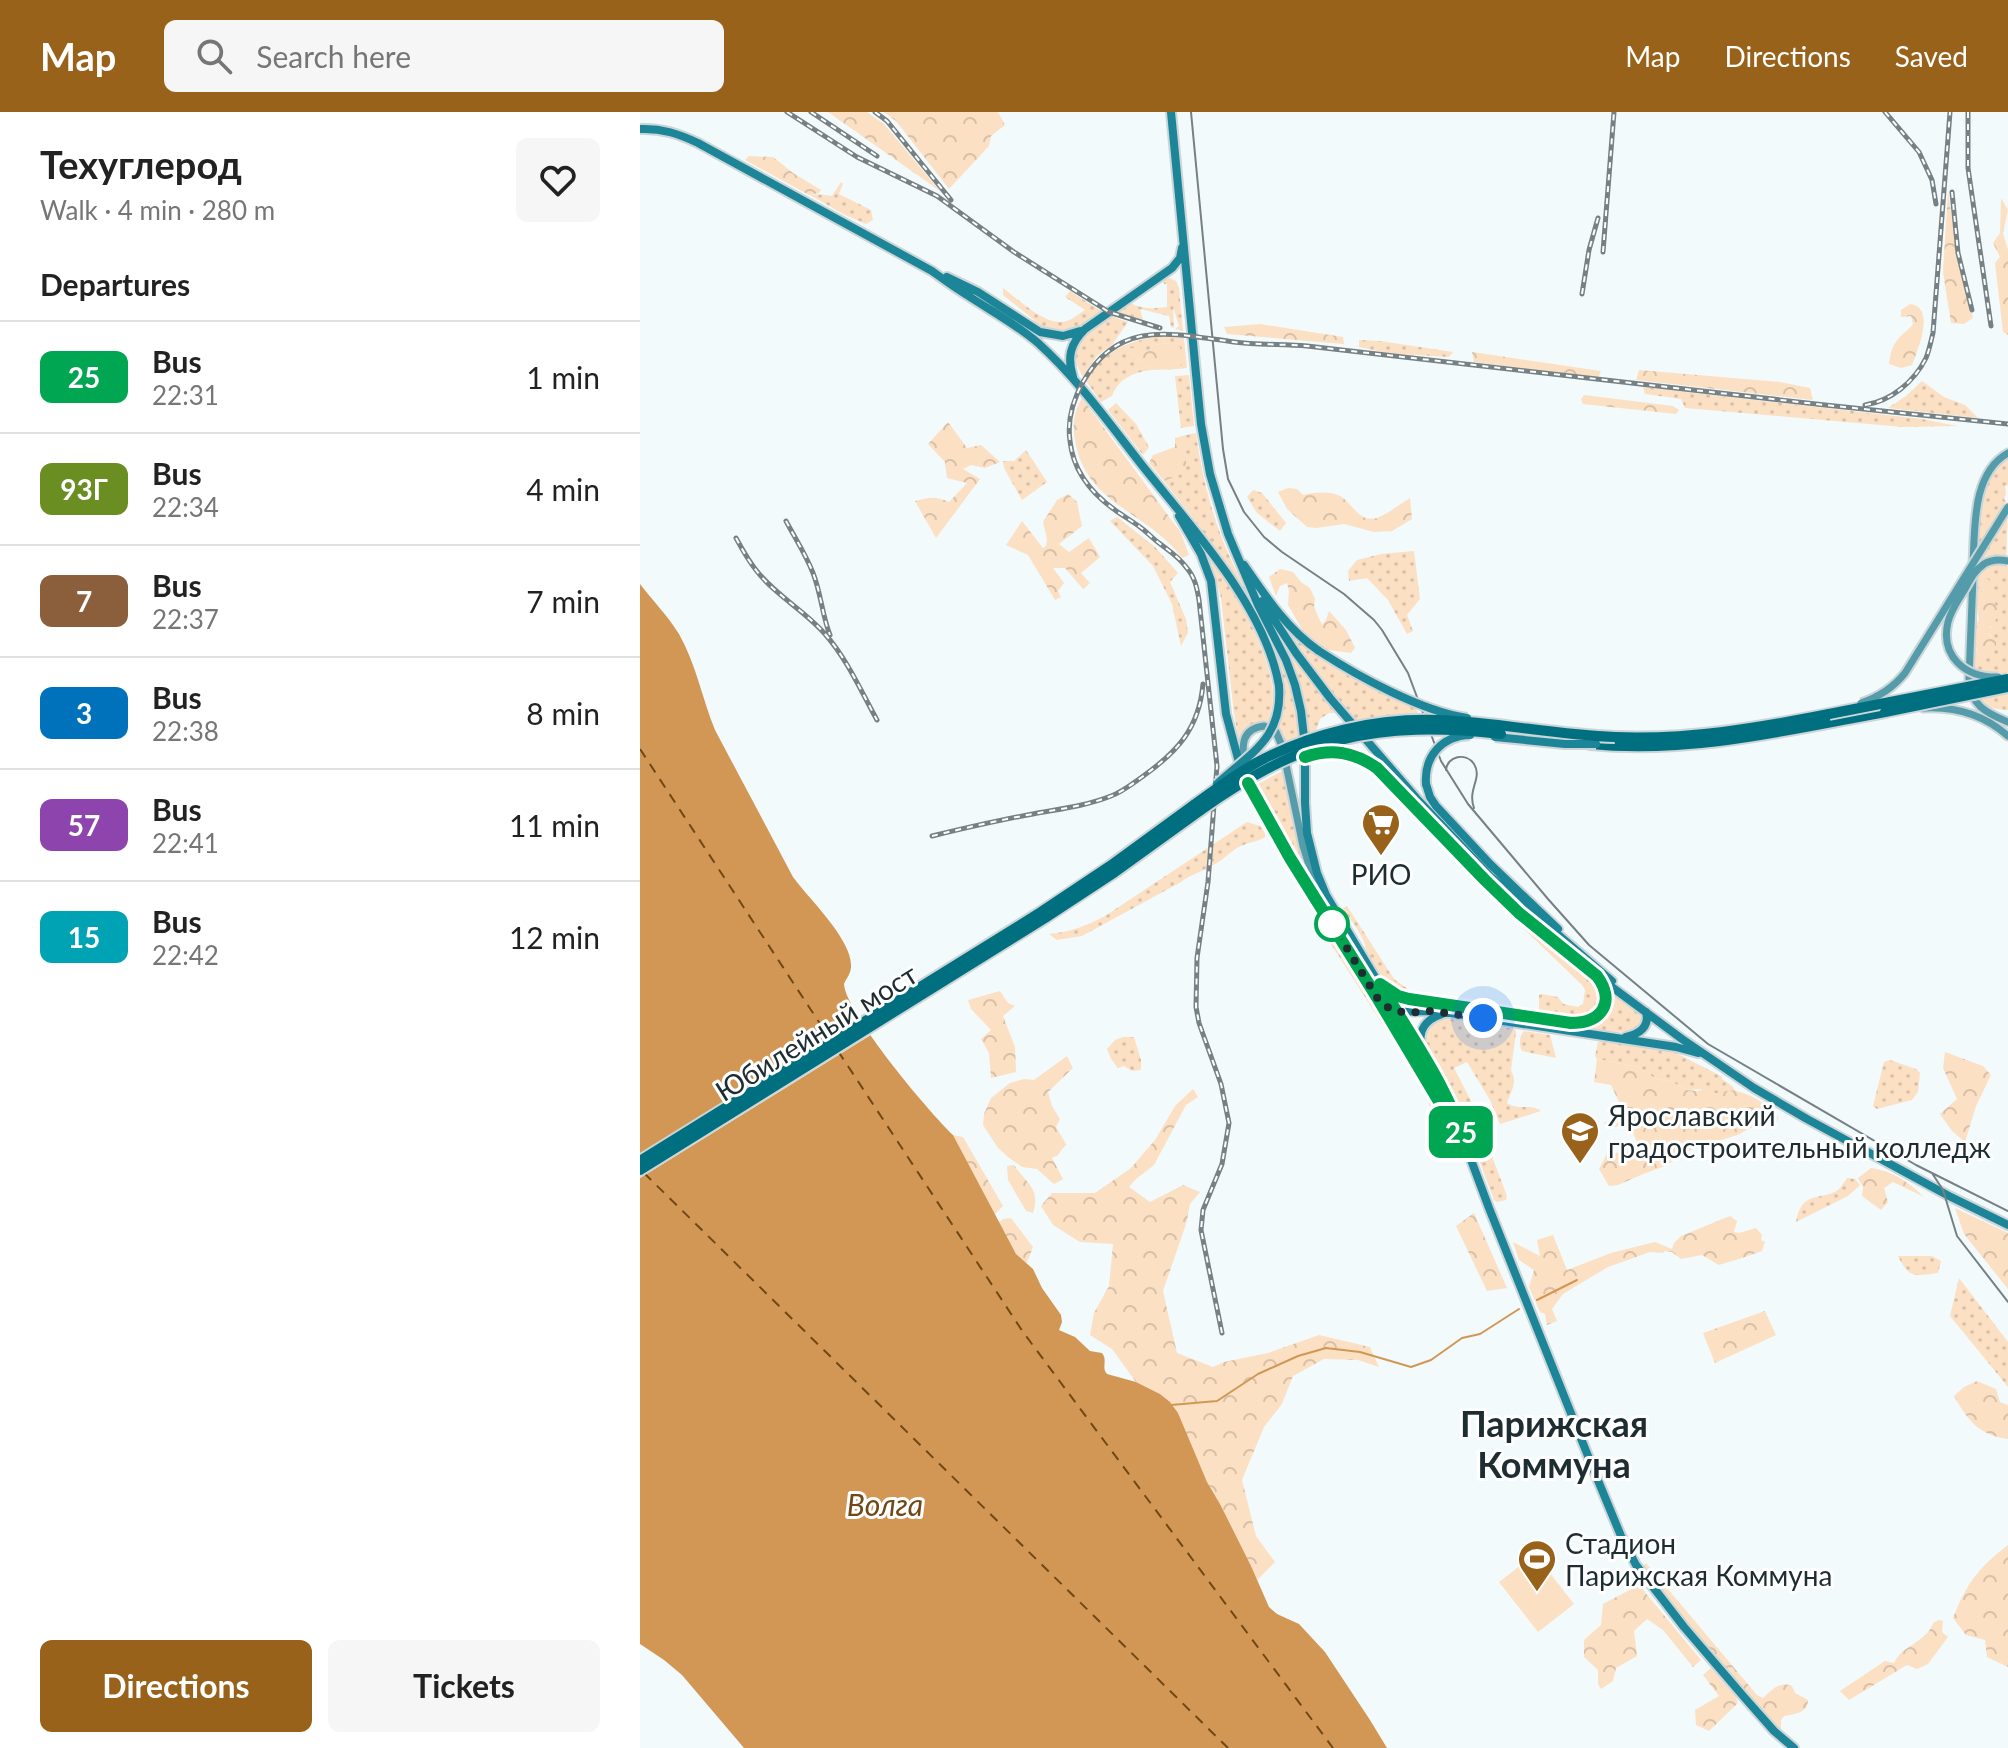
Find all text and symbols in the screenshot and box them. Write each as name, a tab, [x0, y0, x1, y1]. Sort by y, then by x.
search box	[164, 20, 724, 92]
text: Map	[40, 33, 116, 79]
icon: search	[192, 34, 236, 78]
text: Search here	[256, 38, 411, 74]
text: Map	[1625, 39, 1680, 73]
text: Directions	[1724, 39, 1851, 73]
text: Saved	[1895, 39, 1968, 73]
button: heart	[516, 138, 600, 222]
text: Техуглерод	[40, 141, 242, 187]
text: Walk · 4 min · 280 m	[40, 194, 275, 226]
text: Departures	[40, 266, 190, 302]
text: Bus	[152, 343, 202, 379]
text: 1 min	[526, 359, 600, 395]
text: 25	[68, 360, 100, 394]
text: 22:31	[152, 379, 219, 411]
text: Bus	[152, 455, 202, 491]
text: 4 min	[526, 471, 600, 507]
text: 93Г	[60, 472, 108, 506]
text: 22:34	[152, 491, 219, 523]
text: Bus	[152, 567, 202, 603]
text: 7 min	[526, 583, 600, 619]
text: 7	[76, 584, 92, 618]
text: 22:37	[152, 603, 219, 635]
text: Bus	[152, 679, 202, 715]
text: 8 min	[526, 695, 600, 731]
text: 3	[76, 696, 92, 730]
text: 22:38	[152, 715, 219, 747]
text: Bus	[152, 791, 202, 827]
supermarket icon: РИО	[1360, 802, 1402, 857]
text: 11 min	[509, 807, 600, 843]
text: 57	[68, 808, 100, 842]
text: 22:41	[152, 827, 219, 859]
place label: РИО	[1351, 857, 1411, 891]
text: Bus	[152, 903, 202, 939]
unlabelled marker	[1315, 907, 1349, 941]
text: 12 min	[509, 919, 600, 955]
text: 15	[68, 920, 100, 954]
text: 22:42	[152, 939, 219, 971]
street label: Юбилейный мост	[709, 956, 923, 1108]
your location	[1463, 998, 1503, 1038]
place label: Ярославский градостроительный колледж	[1607, 1098, 1991, 1164]
line badge: 25	[1425, 1106, 1497, 1158]
school or university icon: Ярославский градостроительный колледж	[1559, 1110, 1601, 1165]
text: 25	[1445, 1115, 1477, 1149]
district label: Парижская Коммуна	[1460, 1401, 1648, 1486]
water label: Волга	[847, 1486, 923, 1522]
place label: Стадион Парижская Коммуна	[1565, 1526, 1832, 1592]
sports icon: Стадион Парижская Коммуна	[1516, 1538, 1558, 1593]
button: Directions	[40, 1640, 312, 1732]
button: Tickets	[328, 1640, 600, 1732]

